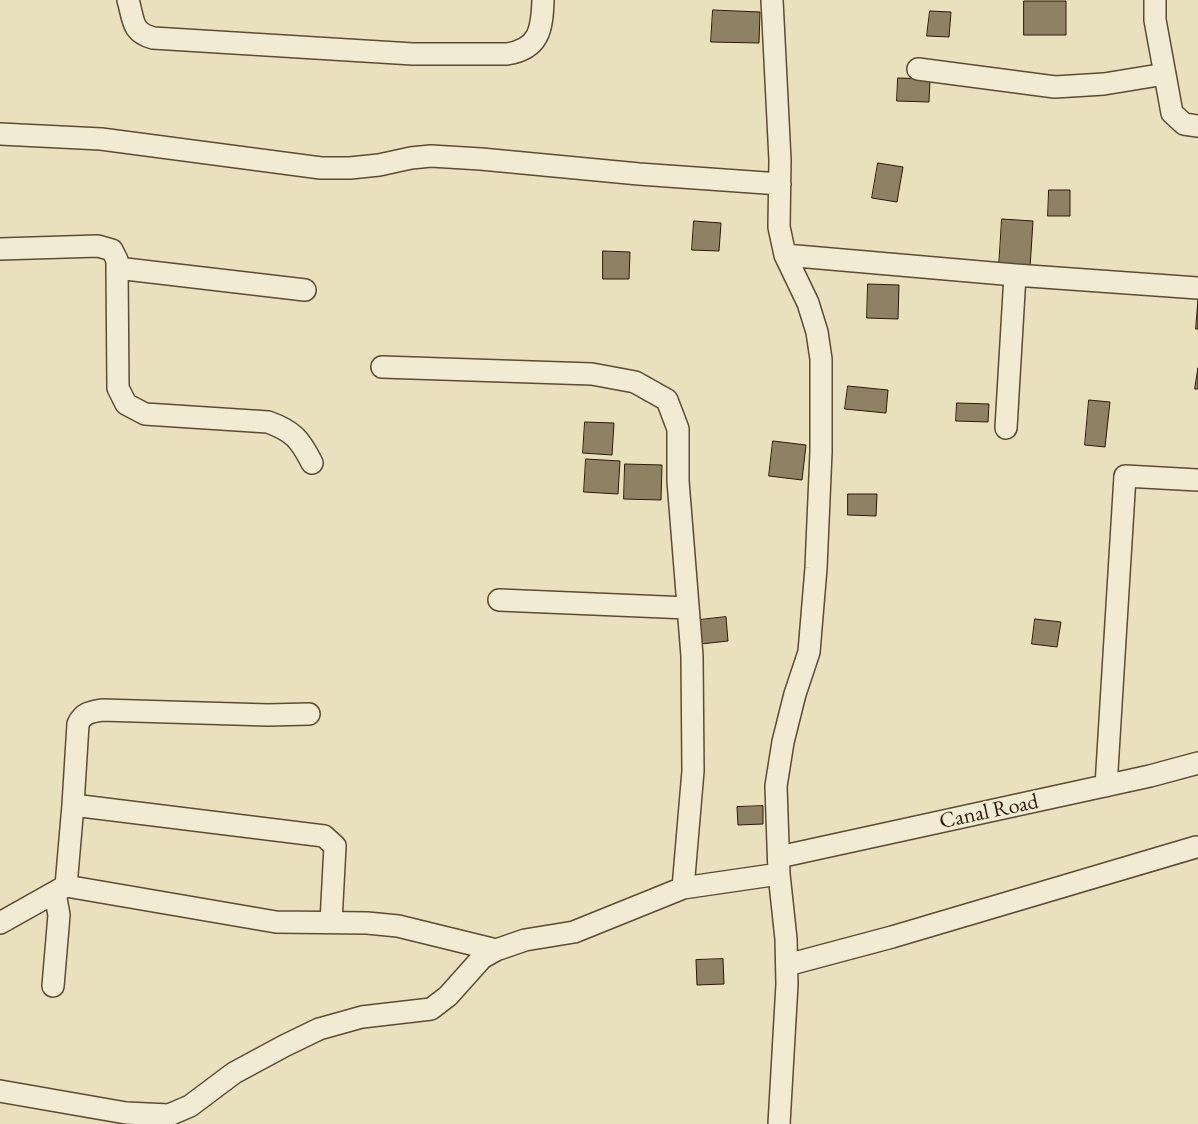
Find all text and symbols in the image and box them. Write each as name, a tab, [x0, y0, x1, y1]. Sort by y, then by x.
street label: Canal Road	[937, 789, 1041, 835]

